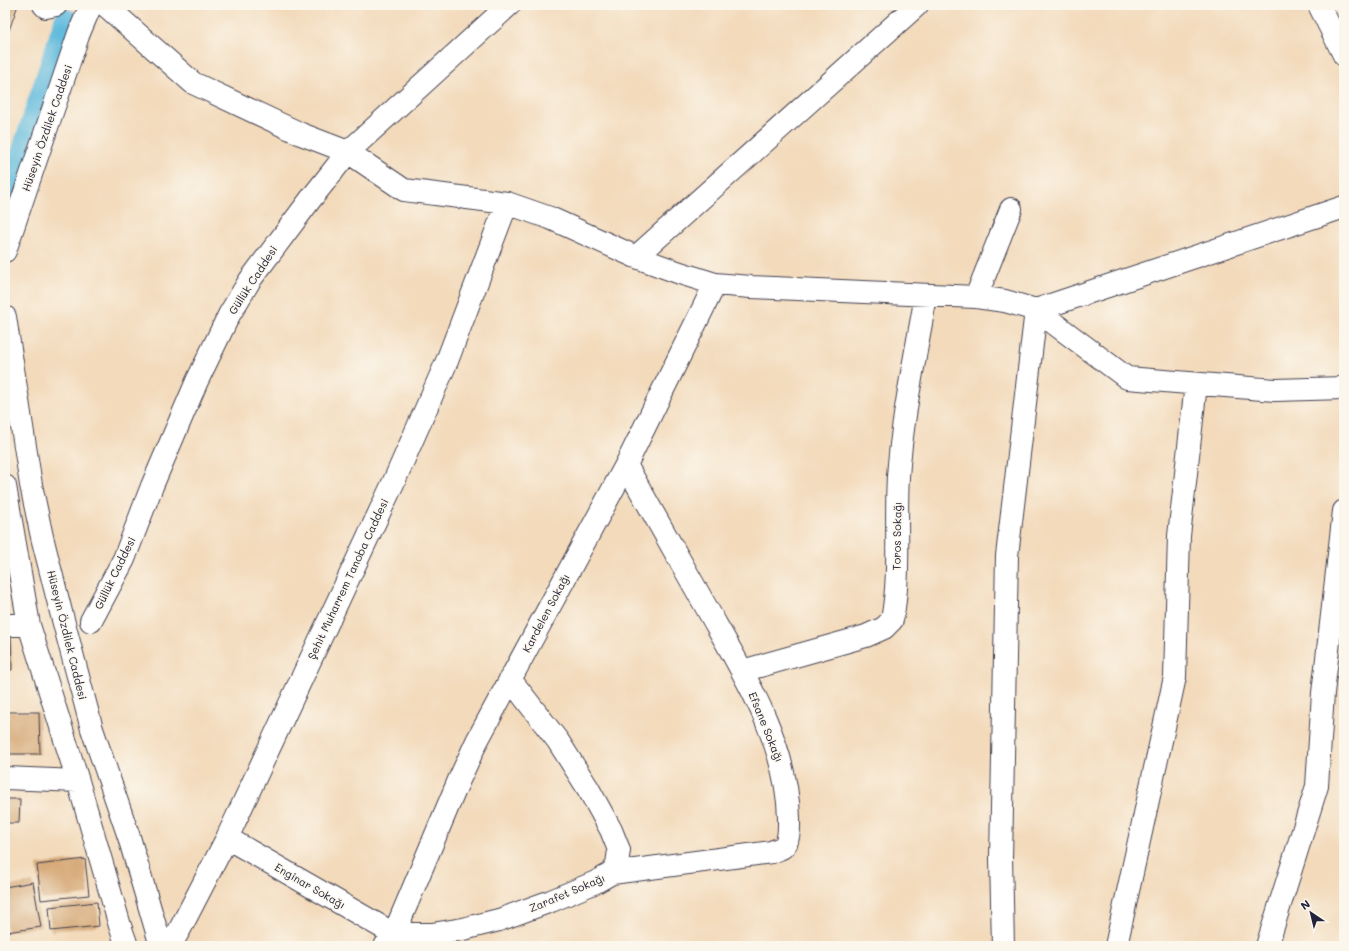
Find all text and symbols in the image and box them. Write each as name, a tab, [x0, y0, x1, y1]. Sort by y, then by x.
street label: Hüseyin Özdilek Caddesi	[18, 63, 75, 193]
street label: Güllük Caddesi	[225, 242, 280, 317]
street label: Şehit Muharrem Tanoba Caddesi	[304, 496, 392, 662]
street label: Toros Sokağı	[888, 501, 905, 571]
street label: Güllük Caddesi	[90, 534, 139, 612]
street label: Hüseyin Özdilek Caddesi	[44, 569, 91, 701]
street label: Kardelen Sokağı	[518, 571, 573, 655]
street label: Efsane Sokağı	[746, 689, 787, 764]
street label: Enginar Sokağı	[272, 859, 348, 912]
street label: Zarafet Sokağı	[526, 870, 607, 915]
north arrow	[1291, 893, 1331, 933]
text: N	[1297, 896, 1313, 913]

